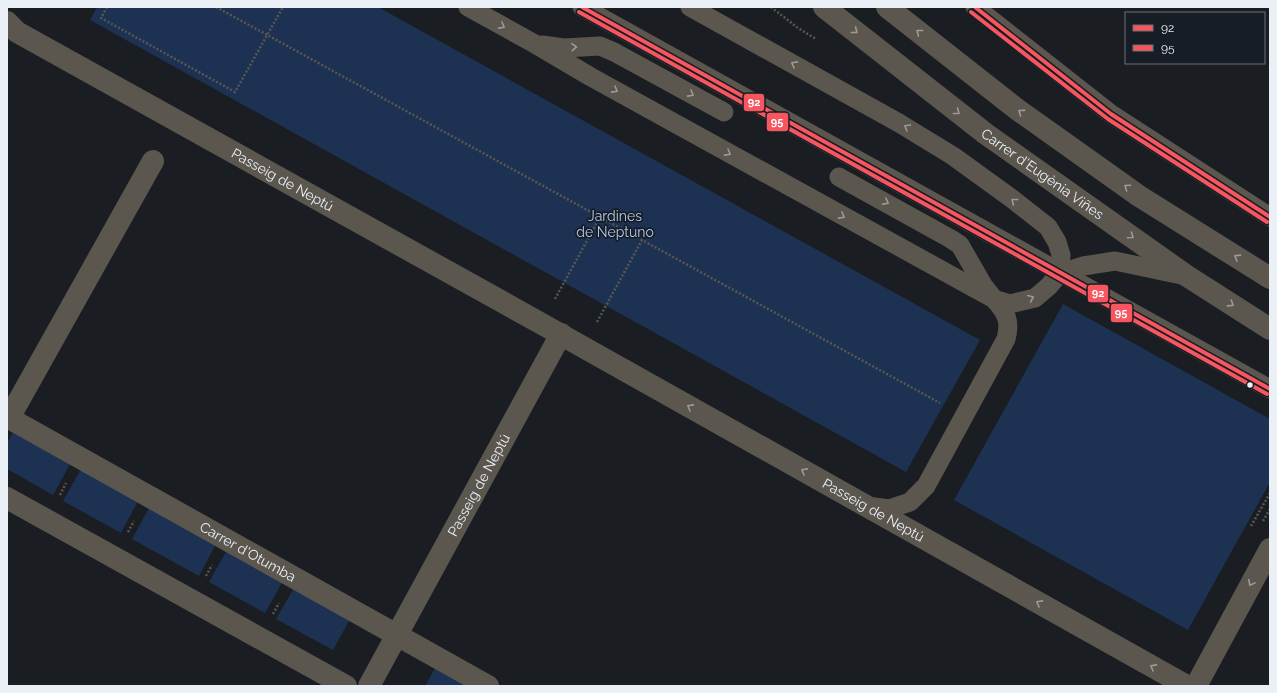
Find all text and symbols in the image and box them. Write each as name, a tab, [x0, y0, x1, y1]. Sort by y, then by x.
legend	[1125, 12, 1265, 64]
one-way arrow	[498, 21, 505, 28]
text: 92	[1161, 21, 1174, 35]
one-way arrow	[850, 27, 857, 34]
one-way arrow	[916, 30, 923, 37]
text: 95	[1161, 41, 1175, 55]
one-way arrow	[571, 43, 577, 51]
one-way arrow	[790, 62, 798, 69]
one-way arrow	[611, 86, 618, 93]
one-way arrow	[687, 90, 695, 97]
line badge: 92	[743, 93, 765, 112]
text: 92	[748, 96, 760, 109]
one-way arrow	[952, 107, 959, 114]
one-way arrow	[1018, 109, 1025, 117]
line badge: 95	[766, 112, 789, 132]
text: 95	[771, 116, 783, 129]
one-way arrow	[904, 125, 911, 132]
street label: Carrer d'Eugènia Viñes	[978, 125, 1107, 223]
street label: Passeig de Neptú	[229, 145, 336, 214]
one-way arrow	[724, 149, 732, 156]
one-way arrow	[1125, 185, 1132, 192]
one-way arrow	[882, 198, 889, 205]
one-way arrow	[1012, 198, 1019, 205]
park label: Jardines de Neptuno	[576, 208, 654, 240]
one-way arrow	[838, 212, 845, 219]
one-way arrow	[1126, 231, 1133, 238]
one-way arrow	[1234, 254, 1241, 262]
line badge: 92	[1087, 284, 1109, 303]
text: 92	[1092, 287, 1104, 300]
one-way arrow	[1027, 295, 1035, 303]
one-way arrow	[1227, 300, 1234, 307]
line badge: 95	[1110, 303, 1133, 323]
text: 95	[1115, 307, 1127, 320]
unlabelled marker	[1245, 380, 1255, 390]
one-way arrow	[687, 405, 695, 412]
street label: Passeig de Neptú	[444, 431, 513, 539]
one-way arrow	[801, 469, 808, 476]
street label: Passeig de Neptú	[820, 475, 927, 545]
street label: Carrer d'Otumba	[197, 519, 299, 585]
one-way arrow	[1249, 579, 1256, 587]
one-way arrow	[1036, 601, 1043, 608]
one-way arrow	[1150, 664, 1157, 671]

